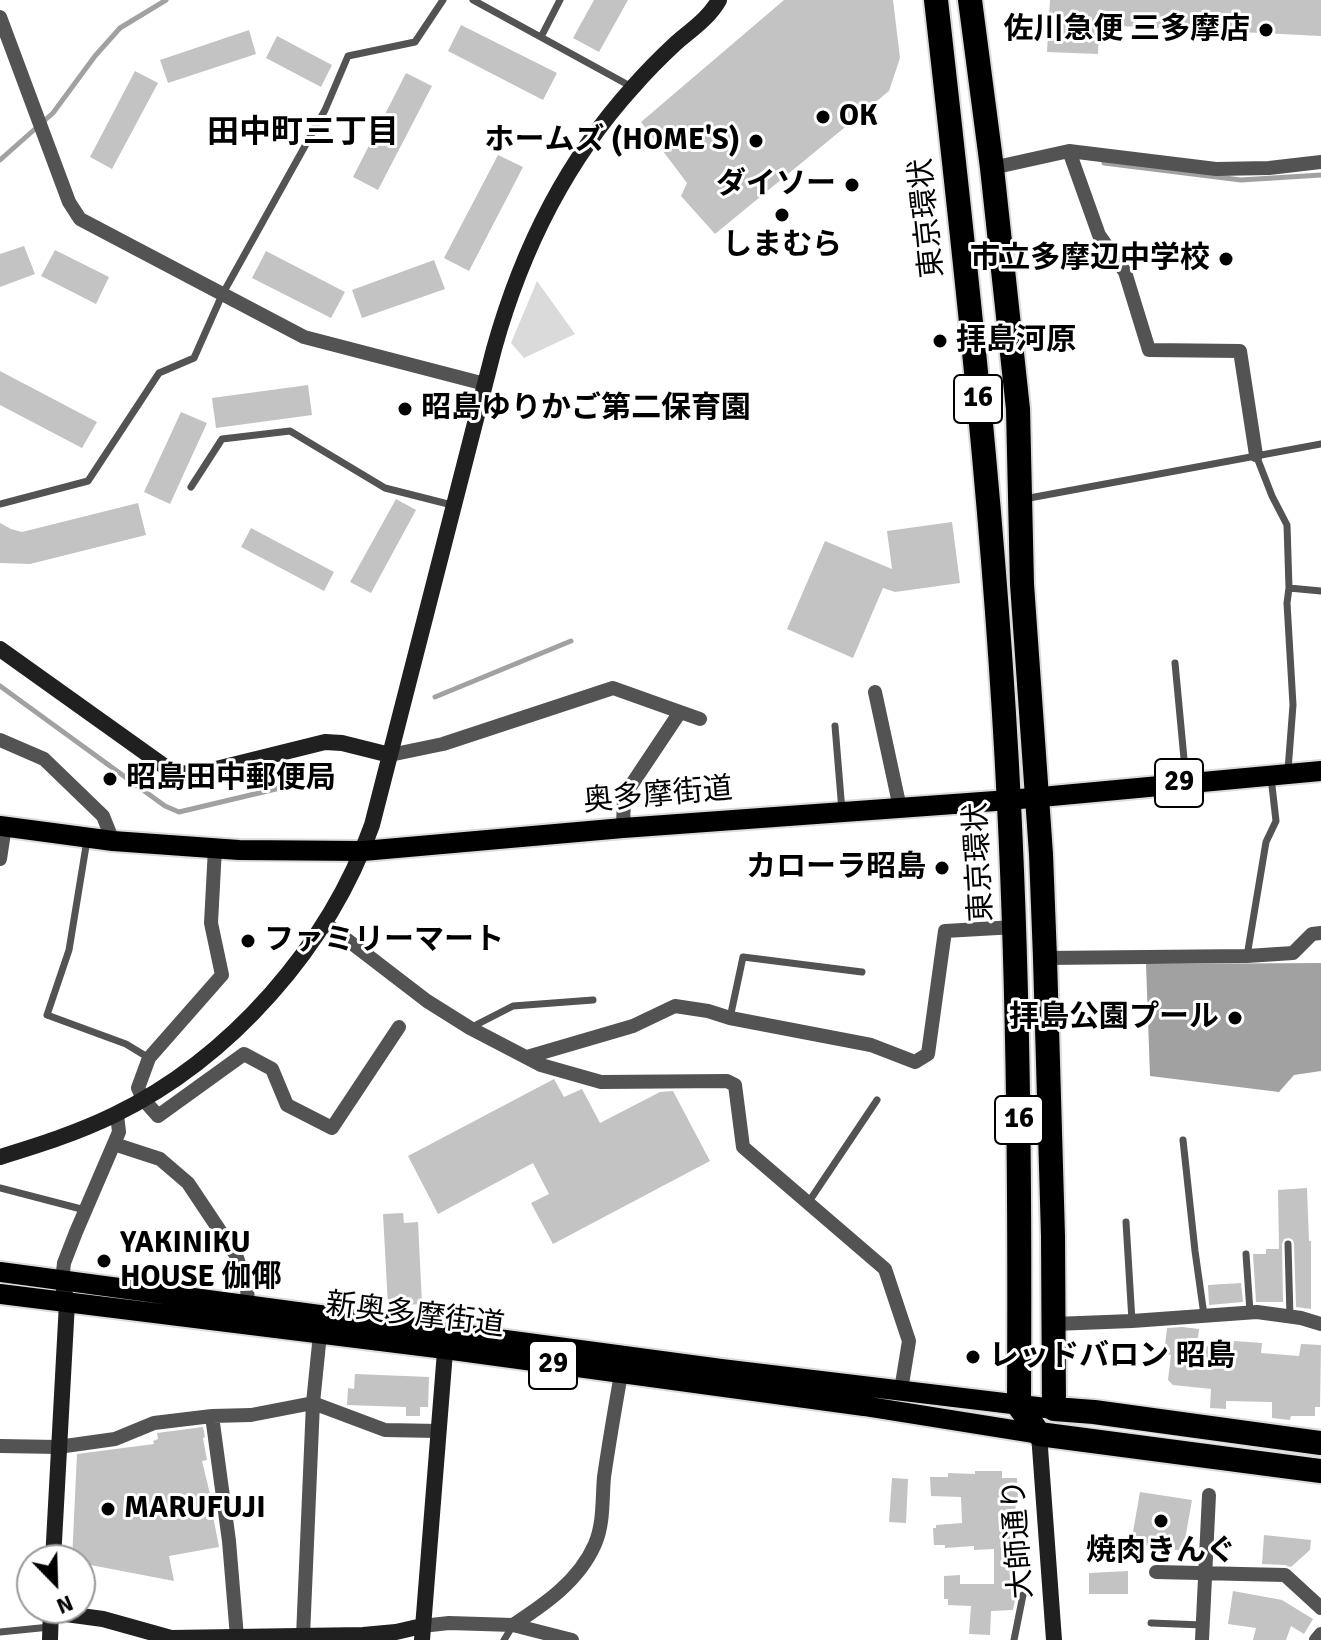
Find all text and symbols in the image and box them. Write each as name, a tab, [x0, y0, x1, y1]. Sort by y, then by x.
place label: 佐川急便 三多摩店	[1003, 12, 1250, 48]
marker: 佐川急便 三多摩店	[1257, 21, 1275, 39]
place label: OK	[839, 99, 878, 135]
marker: OK	[814, 108, 832, 126]
district label: 田中町三丁目	[207, 115, 399, 153]
place label: ホームズ (HOME'S)	[484, 123, 740, 159]
marker: ホームズ (HOME'S)	[747, 132, 765, 150]
street label: 東京環状	[904, 156, 952, 280]
place label: ダイソー	[716, 167, 836, 203]
marker: ダイソー	[843, 176, 861, 194]
marker: しまむら	[773, 206, 791, 224]
place label: しまむら	[722, 228, 842, 264]
place label: 市立多摩辺中学校	[970, 241, 1210, 277]
marker: 市立多摩辺中学校	[1217, 250, 1235, 268]
place label: 拝島河原	[956, 323, 1076, 359]
marker: 拝島河原	[931, 332, 949, 350]
road number: 16	[954, 375, 1002, 423]
place label: 昭島ゆりかご第二保育園	[421, 391, 751, 427]
marker: 昭島ゆりかご第二保育園	[396, 400, 414, 418]
road number: 29	[1155, 759, 1203, 807]
place label: 昭島田中郵便局	[126, 761, 336, 797]
marker: 昭島田中郵便局	[101, 770, 119, 788]
street label: 奥多摩街道	[582, 772, 734, 820]
street label: 東京環状	[959, 801, 1001, 923]
place label: カローラ昭島	[746, 850, 926, 886]
marker: カローラ昭島	[933, 859, 951, 877]
place label: ファミリーマート	[264, 923, 504, 959]
marker: ファミリーマート	[239, 932, 257, 950]
place label: 拝島公園プール	[1009, 1000, 1219, 1036]
marker: 拝島公園プール	[1226, 1009, 1244, 1027]
road number: 16	[995, 1096, 1043, 1144]
place label: YAKINIKU HOUSE 伽倻	[120, 1226, 281, 1296]
marker: YAKINIKU HOUSE 伽倻	[95, 1252, 113, 1270]
street label: 新奥多摩街道	[323, 1287, 507, 1345]
place label: レッドバロン 昭島	[989, 1339, 1236, 1375]
road number: 29	[529, 1341, 577, 1389]
marker: レッドバロン 昭島	[964, 1348, 982, 1366]
street label: 大師通り	[997, 1478, 1041, 1600]
place label: MARUFUJI	[124, 1491, 266, 1527]
marker: MARUFUJI	[99, 1500, 117, 1518]
marker: 焼肉きんぐ	[1152, 1512, 1170, 1530]
place label: 焼肉きんぐ	[1086, 1534, 1236, 1570]
north arrow	[16, 1544, 96, 1624]
text: N	[52, 1589, 77, 1620]

